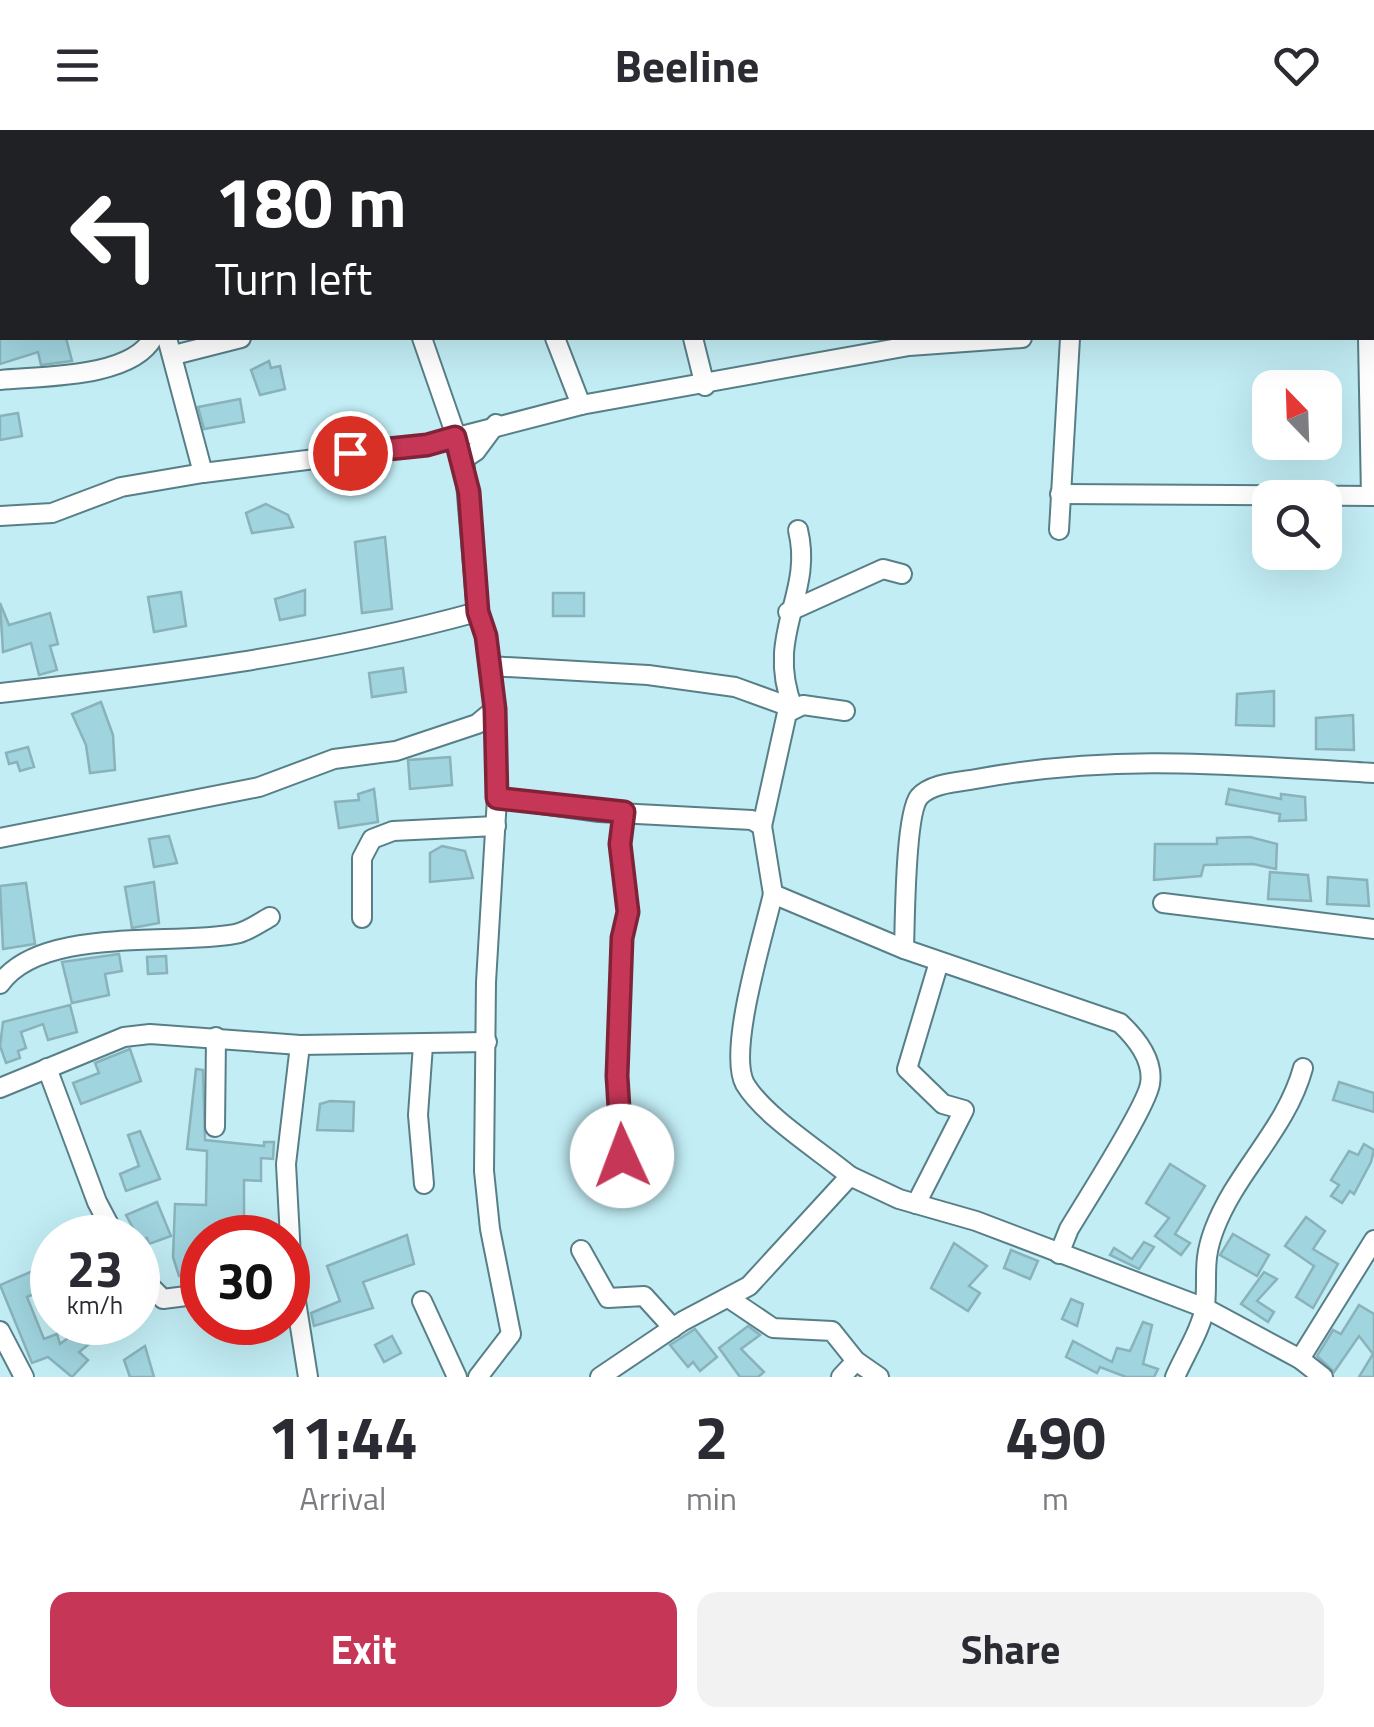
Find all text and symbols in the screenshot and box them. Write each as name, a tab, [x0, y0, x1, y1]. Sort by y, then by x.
text: Beeline	[615, 31, 759, 99]
icon: menu	[50, 38, 105, 93]
icon: heart	[1269, 38, 1324, 93]
text: 180 m	[215, 148, 407, 254]
icon: left	[50, 170, 180, 300]
text: Turn left	[215, 244, 372, 312]
north arrow	[1252, 370, 1342, 460]
map controls	[1252, 370, 1342, 570]
pin	[308, 411, 393, 496]
icon: arrive	[323, 426, 378, 481]
button: search	[1252, 480, 1342, 570]
position arrow	[570, 1104, 674, 1208]
speed limit sign: 30	[180, 1215, 310, 1345]
text: 23	[67, 1230, 123, 1306]
text: km/h	[67, 1286, 123, 1324]
text: 11:44	[268, 1391, 418, 1482]
text: 2	[695, 1391, 728, 1482]
text: 490	[1005, 1391, 1106, 1482]
text: Arrival	[300, 1474, 386, 1522]
text: min	[686, 1474, 737, 1522]
text: m	[1042, 1474, 1069, 1522]
button: Exit	[50, 1592, 677, 1707]
button: Share	[697, 1592, 1324, 1707]

